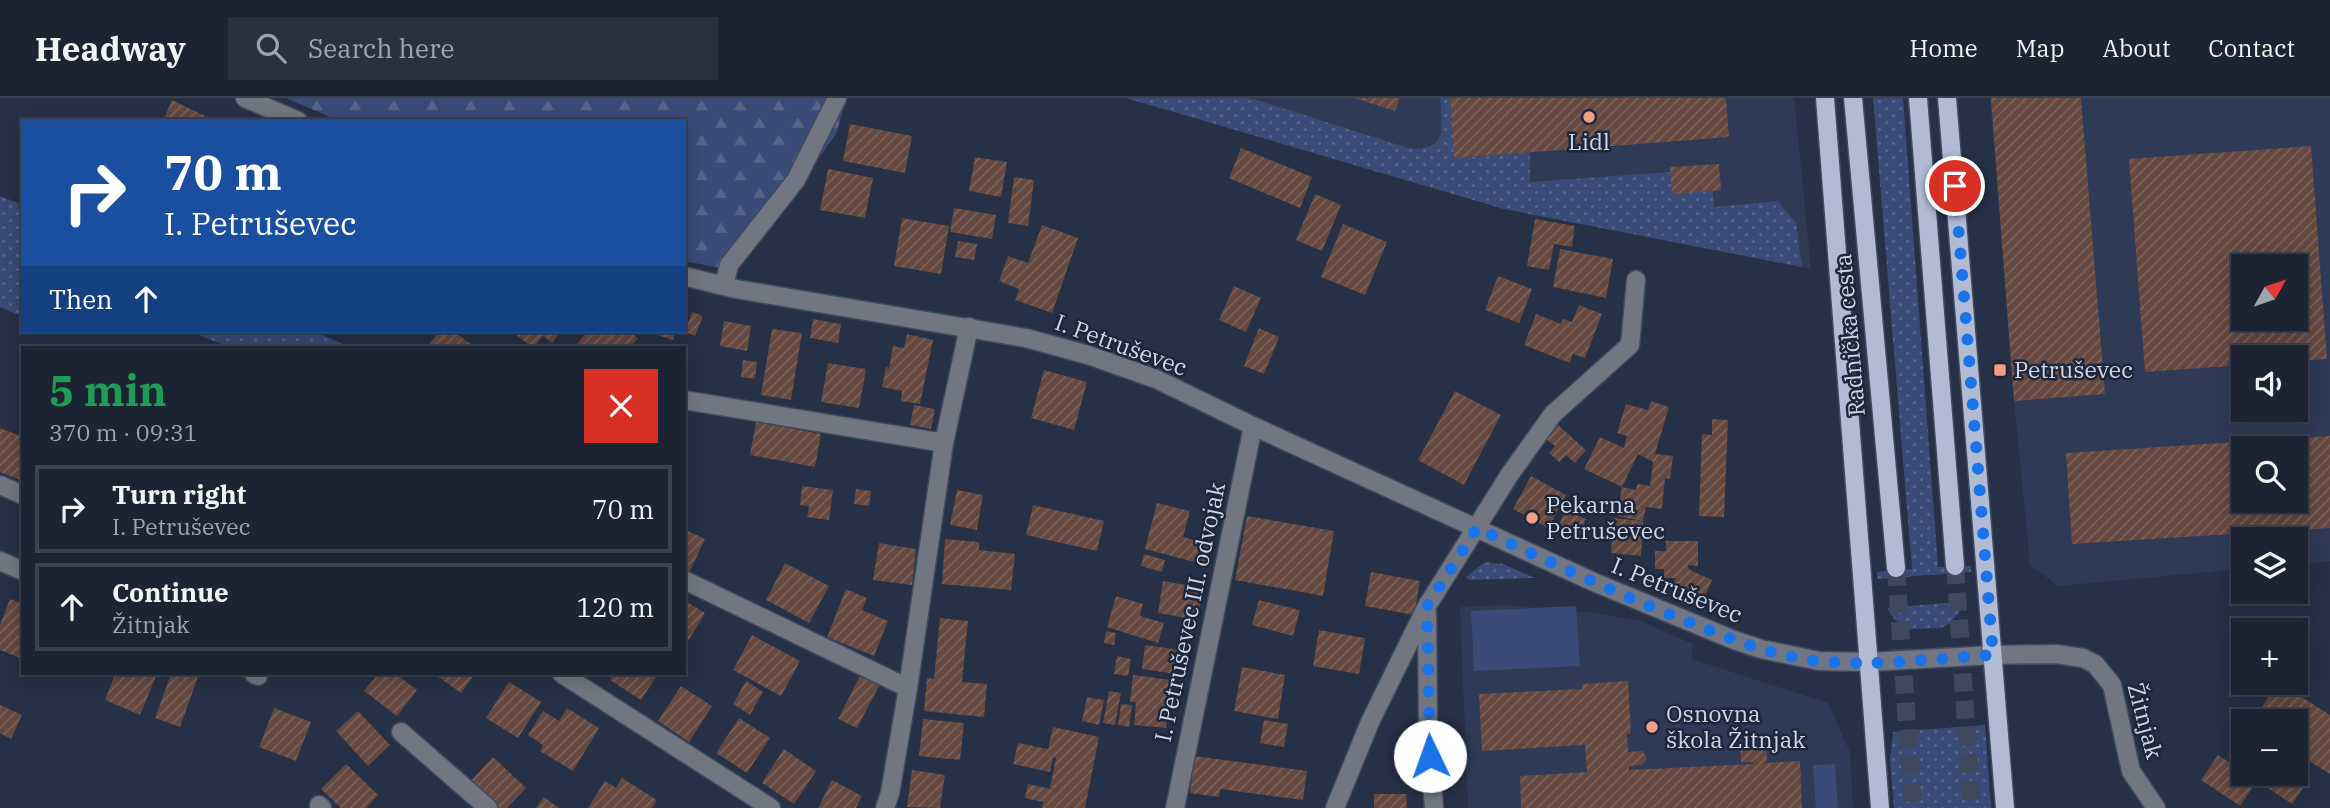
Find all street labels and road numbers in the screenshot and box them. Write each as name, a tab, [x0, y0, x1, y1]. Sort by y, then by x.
street label: Radnička cesta	[1827, 253, 1871, 418]
street label: I. Petruševec	[1051, 306, 1192, 382]
street label: I. Petruševec III. odvojak	[1147, 479, 1231, 744]
street label: I. Petruševec	[1608, 549, 1747, 629]
street label: Žitnjak	[2121, 679, 2171, 763]

